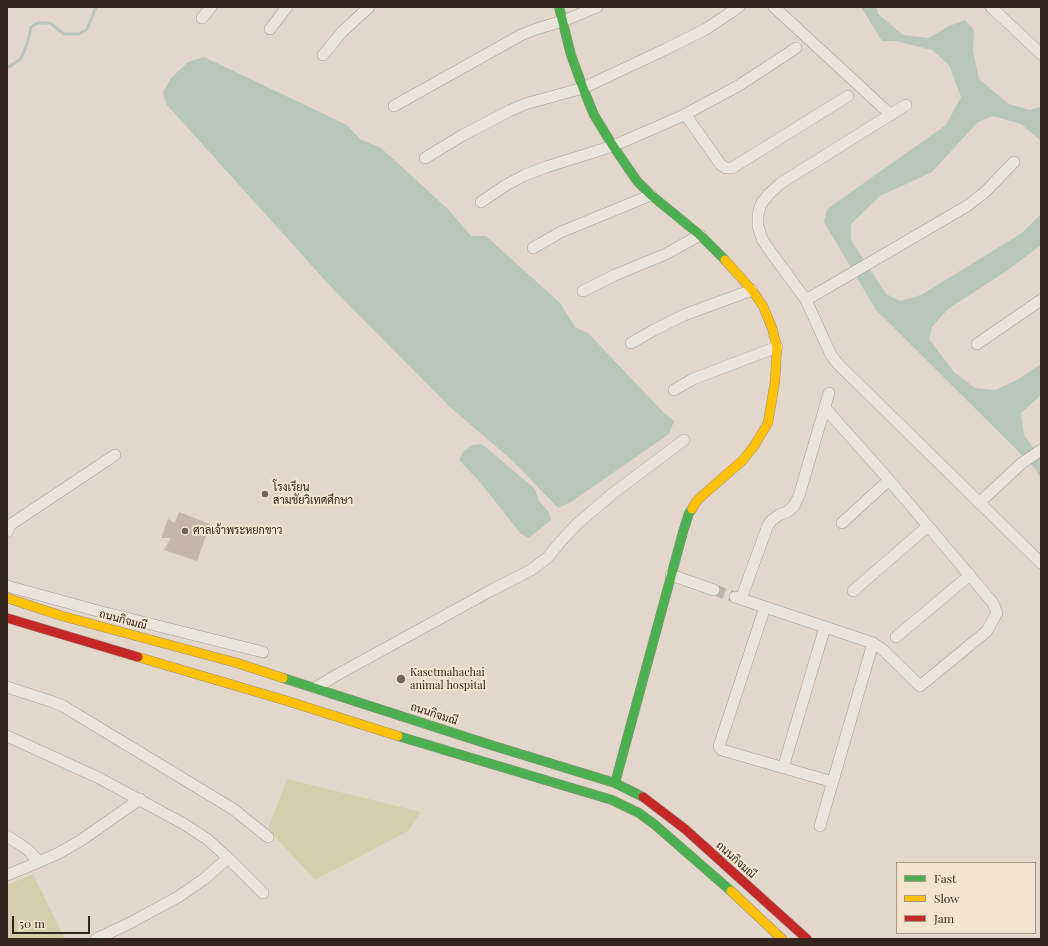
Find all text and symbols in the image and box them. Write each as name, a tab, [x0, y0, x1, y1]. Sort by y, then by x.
place label: โรงเรียน สามชัยวิเทศศึกษา	[273, 481, 353, 507]
marker: โรงเรียน สามชัยวิเทศศึกษา	[260, 489, 270, 499]
place label: ศาลเจ้าพระหยกขาว	[193, 524, 282, 538]
marker: ศาลเจ้าพระหยกขาว	[180, 526, 190, 536]
street label: ถนนกิจมณี	[98, 607, 148, 633]
place label: Kasetmahachai animal hospital	[410, 666, 486, 692]
marker: Kasetmahachai animal hospital	[395, 673, 407, 685]
street label: ถนนกิจมณี	[409, 700, 459, 728]
street label: ถนนกิจมณี	[713, 839, 759, 881]
legend	[896, 862, 1036, 934]
text: Fast	[934, 870, 956, 886]
text: Slow	[934, 890, 960, 906]
scale bar	[14, 908, 92, 934]
text: Jam	[934, 910, 954, 926]
text: 50 m	[19, 915, 45, 931]

